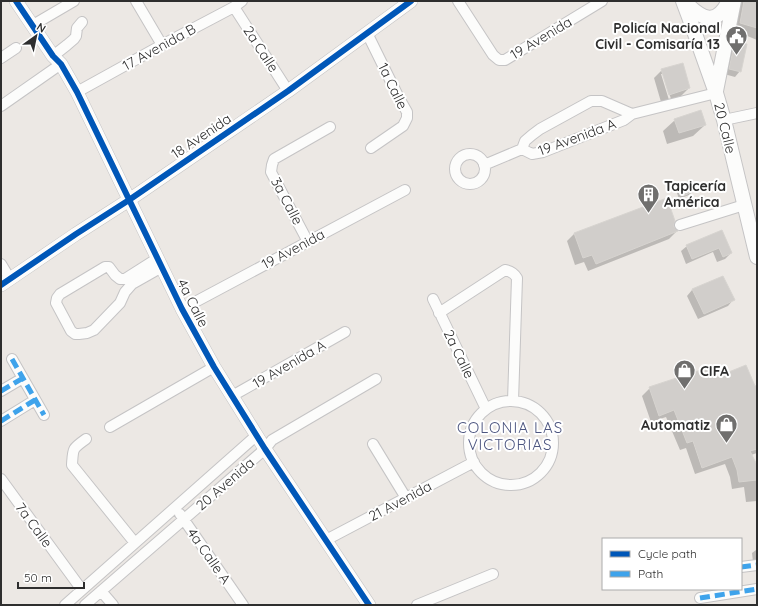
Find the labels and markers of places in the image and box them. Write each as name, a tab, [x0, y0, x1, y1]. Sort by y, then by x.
place label: Policía Nacional Civil - Comisaría 13	[595, 19, 720, 53]
public building icon: Policía Nacional Civil - Comisaría 13	[723, 23, 749, 56]
place label: Tapicería América	[664, 177, 726, 211]
building icon: Tapicería América	[635, 181, 661, 214]
shop icon: CIFA	[671, 358, 697, 391]
place label: CIFA	[700, 362, 729, 380]
shop icon: Automatiz	[713, 412, 739, 445]
place label: Automatiz	[641, 416, 710, 434]

